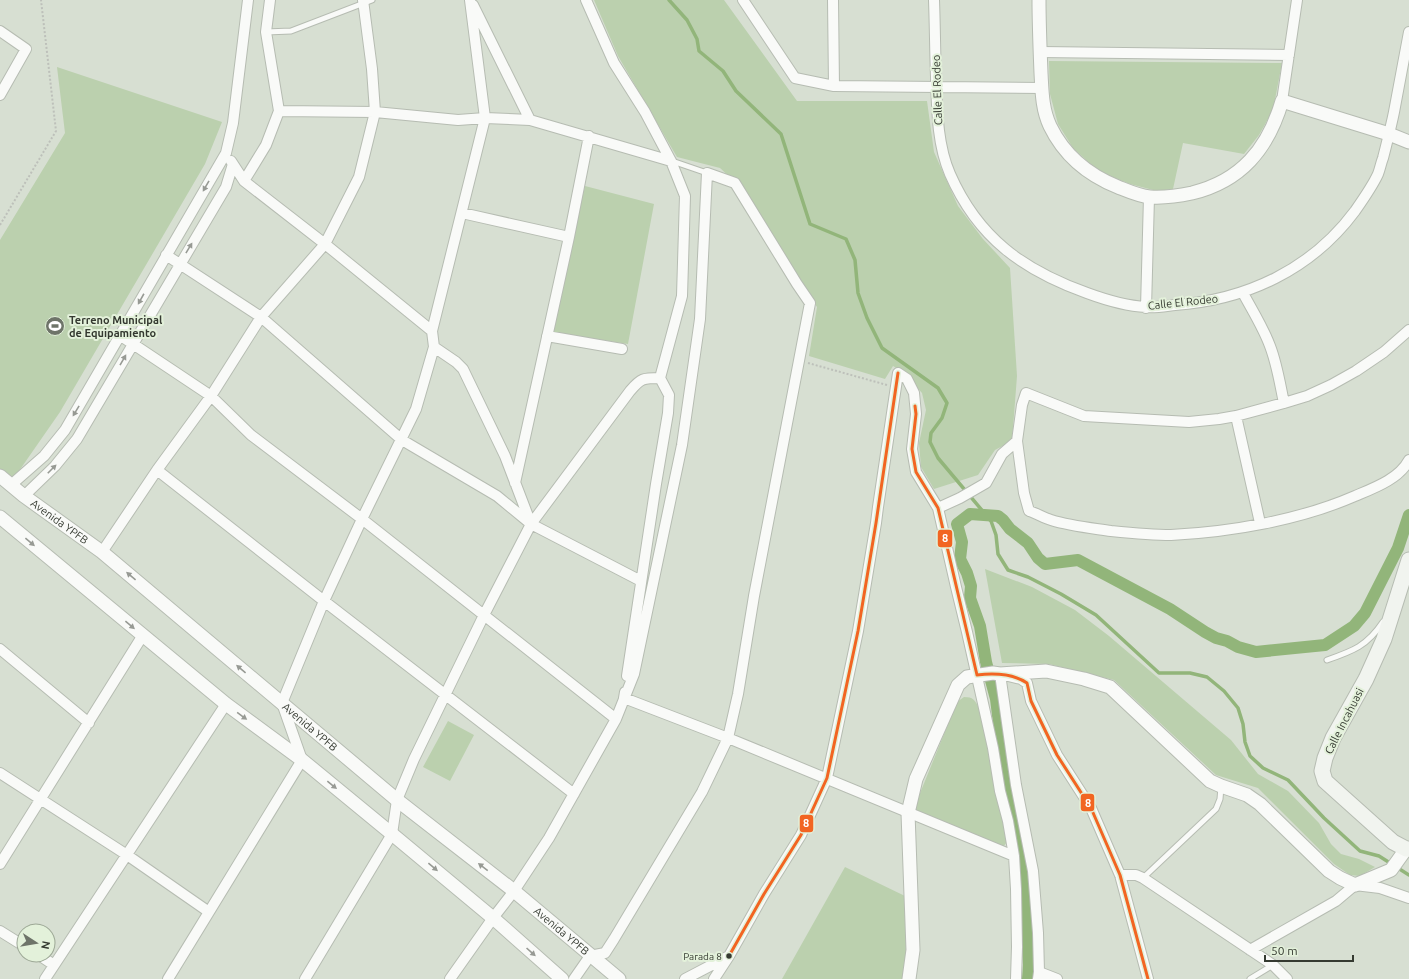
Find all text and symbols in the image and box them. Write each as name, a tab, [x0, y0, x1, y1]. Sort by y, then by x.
street label: Calle El Rodeo	[930, 55, 944, 125]
one-way arrow	[203, 180, 210, 192]
one-way arrow	[186, 242, 193, 254]
street label: Calle El Rodeo	[1147, 292, 1219, 312]
one-way arrow	[138, 293, 145, 305]
place label: Terreno Municipal de Equipamiento	[69, 314, 163, 339]
sports icon: Terreno Municipal de Equipamiento	[44, 315, 66, 337]
one-way arrow	[120, 354, 127, 366]
one-way arrow	[73, 405, 80, 417]
one-way arrow	[47, 464, 57, 474]
street label: Avenida YPFB	[29, 497, 91, 546]
line badge: 8	[937, 529, 953, 548]
text: 8	[942, 532, 948, 544]
one-way arrow	[25, 537, 35, 546]
one-way arrow	[126, 572, 136, 581]
one-way arrow	[125, 620, 136, 629]
one-way arrow	[236, 665, 247, 674]
street label: Calle Incahuasi	[1322, 686, 1366, 756]
street label: Avenida YPFB	[280, 700, 340, 753]
one-way arrow	[236, 712, 247, 720]
one-way arrow	[327, 781, 337, 789]
line badge: 8	[1080, 793, 1095, 812]
text: 8	[1085, 797, 1091, 809]
line badge: 8	[799, 814, 814, 833]
text: 8	[803, 817, 809, 829]
one-way arrow	[427, 863, 438, 872]
one-way arrow	[478, 863, 489, 872]
street label: Avenida YPFB	[532, 905, 591, 957]
north arrow	[16, 923, 56, 963]
scale bar	[1265, 937, 1353, 963]
text: N	[39, 940, 53, 950]
text: 50 m	[1271, 944, 1298, 957]
one-way arrow	[526, 947, 537, 956]
place label: Parada 8	[683, 951, 722, 962]
marker: Parada 8	[724, 951, 734, 961]

